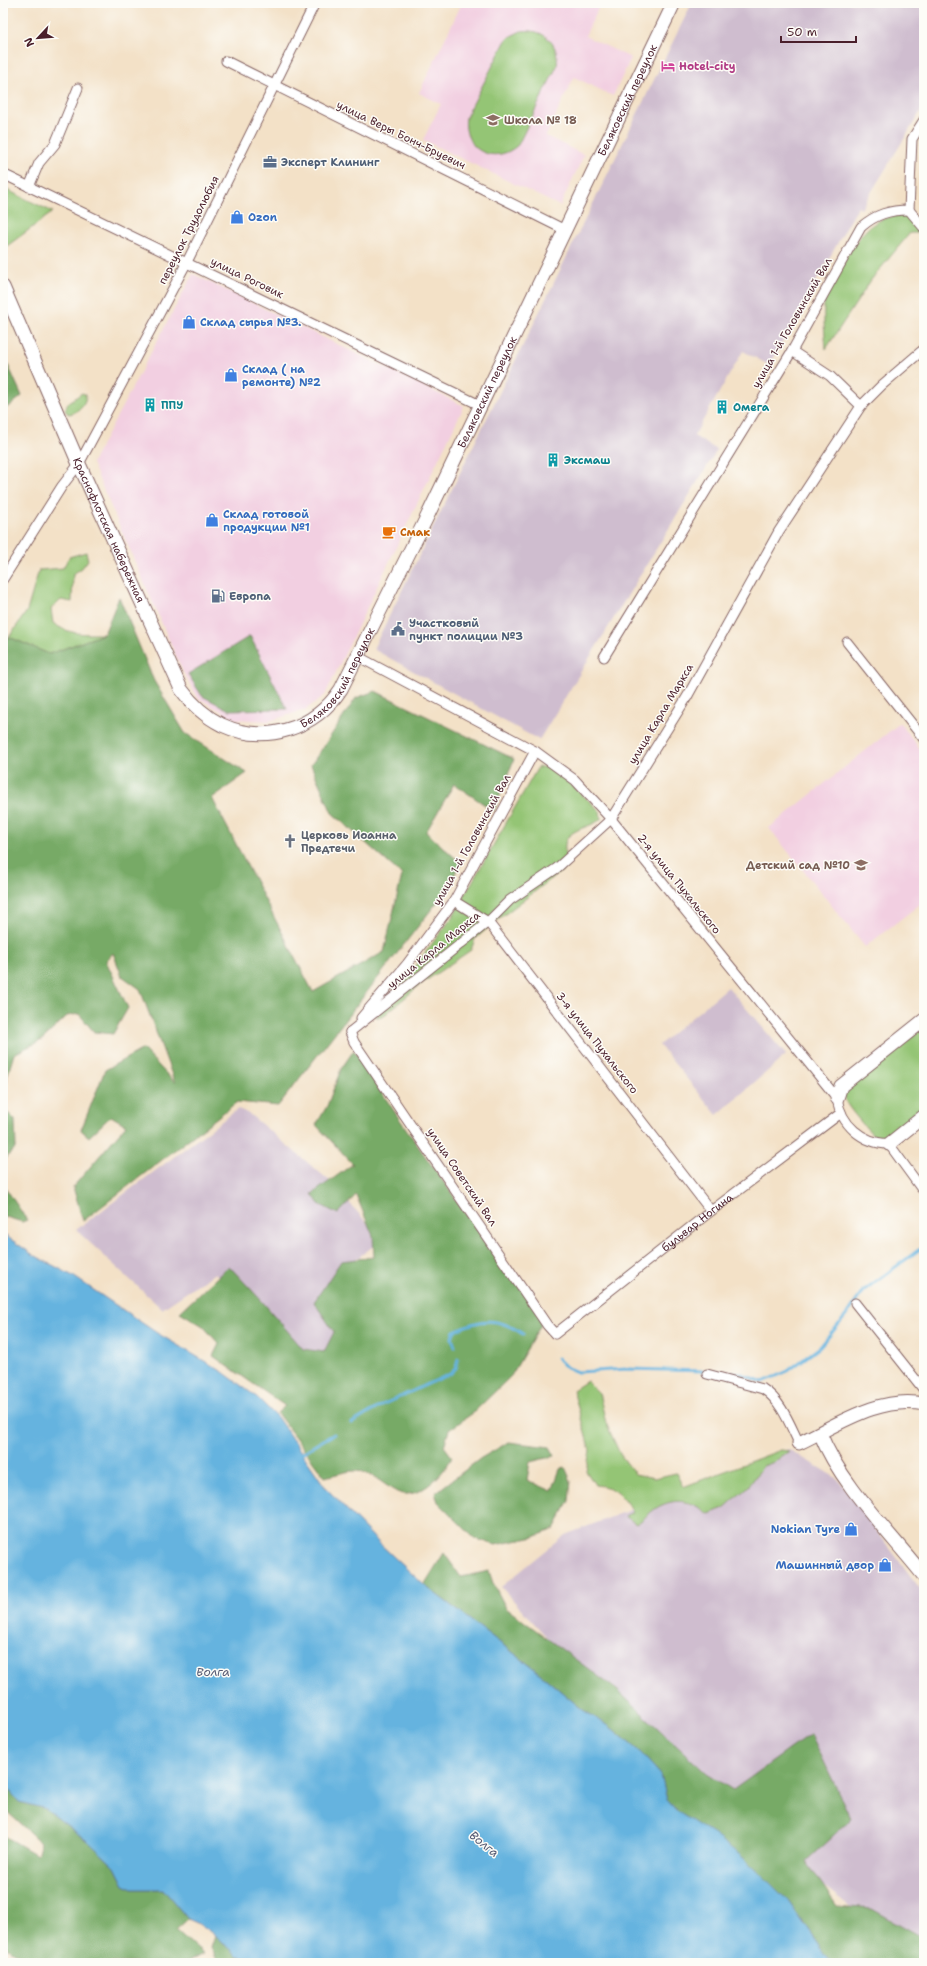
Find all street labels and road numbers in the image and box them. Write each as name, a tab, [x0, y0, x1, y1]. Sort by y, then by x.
street label: Беляковский переулок	[594, 42, 661, 159]
street label: улица Веры Бонч-Бруевич	[334, 97, 468, 173]
street label: переулок Трудолюбия	[155, 173, 223, 287]
street label: улица Роговик	[208, 254, 286, 302]
street label: улица 1-й Головинский Вал	[748, 255, 836, 391]
street label: Беляковский переулок	[454, 334, 520, 451]
street label: Краснофлотская набережная	[69, 455, 148, 605]
street label: Беляковский переулок	[297, 625, 378, 731]
street label: улица Карла Маркса	[625, 661, 697, 767]
street label: улица 1-й Головинский Вал	[430, 772, 514, 908]
street label: 2-я улица Пухальского	[634, 831, 724, 937]
street label: улица Карла Маркса	[385, 908, 484, 992]
street label: 3-я улица Пухальского	[552, 989, 642, 1097]
street label: улица Советский Вал	[423, 1125, 501, 1229]
street label: бульвар Ногина	[658, 1190, 736, 1255]

